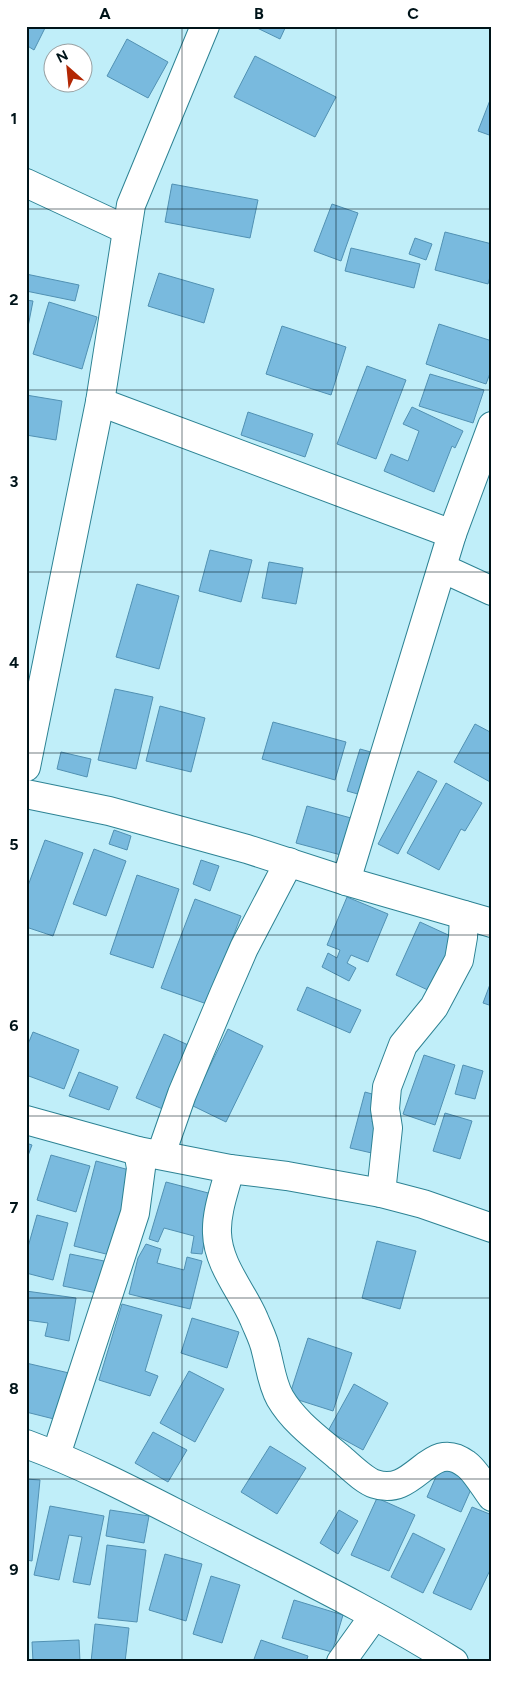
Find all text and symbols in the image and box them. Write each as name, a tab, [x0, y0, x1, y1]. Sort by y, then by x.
text: A	[99, 4, 111, 23]
text: B	[254, 4, 264, 23]
text: C	[407, 4, 419, 23]
north arrow	[42, 42, 92, 92]
text: N	[54, 47, 71, 67]
text: 1	[11, 109, 17, 128]
text: 2	[9, 290, 19, 309]
text: 3	[10, 472, 19, 491]
text: 4	[9, 653, 19, 672]
text: 5	[9, 835, 19, 854]
text: 6	[9, 1016, 19, 1035]
text: 7	[10, 1198, 19, 1217]
text: 8	[9, 1379, 19, 1398]
text: 9	[9, 1560, 19, 1579]

